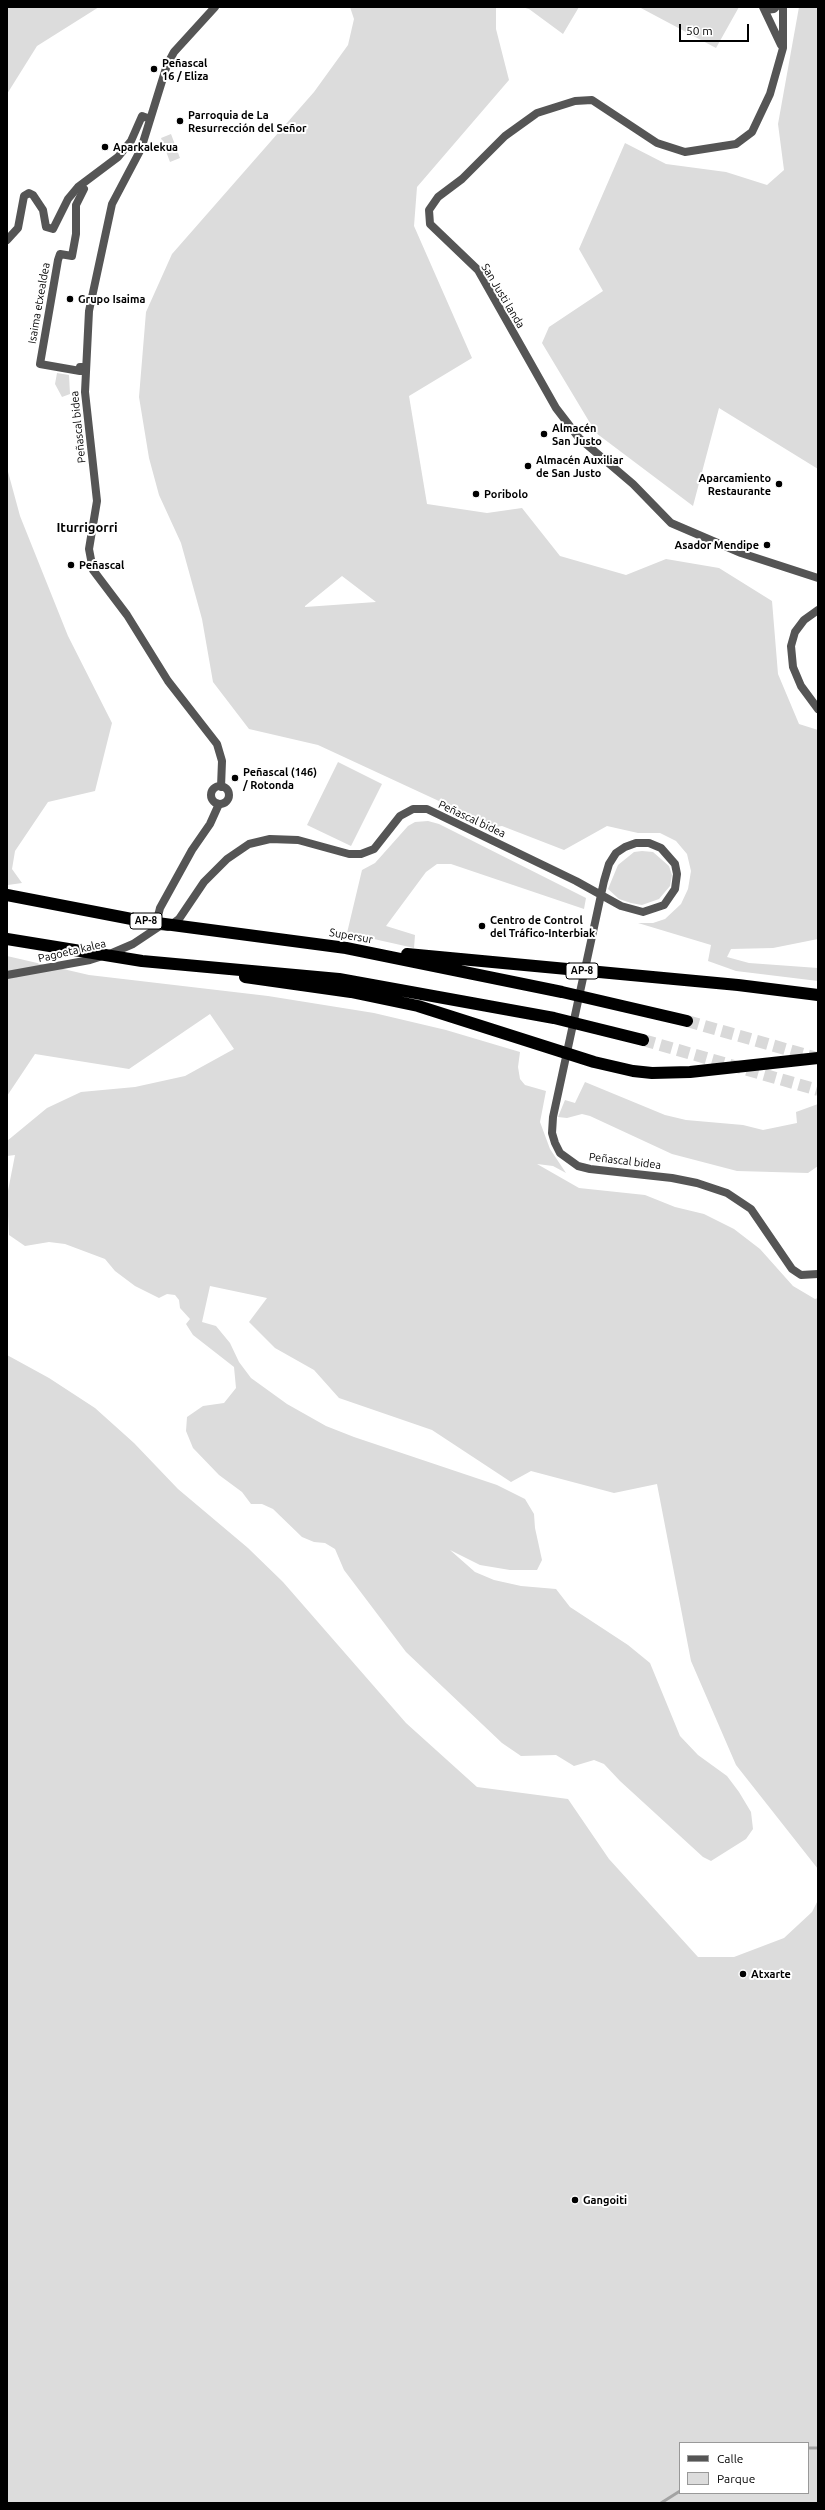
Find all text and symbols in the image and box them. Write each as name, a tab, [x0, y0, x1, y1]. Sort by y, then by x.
scale bar	[681, 16, 751, 42]
text: 50 m	[686, 24, 713, 37]
place label: Peñascal 16 / Eliza	[162, 56, 208, 82]
marker: Peñascal 16 / Eliza	[149, 64, 159, 74]
place label: Parroquia de La Resurrección del Señor	[188, 108, 307, 134]
marker: Parroquia de La Resurrección del Señor	[175, 116, 185, 126]
place label: Aparkalekua	[113, 140, 178, 154]
marker: Aparkalekua	[100, 142, 110, 152]
street label: Isaima etxealdea	[25, 261, 53, 345]
street label: San Justi landa	[479, 261, 527, 331]
place label: Grupo Isaima	[78, 292, 145, 306]
marker: Grupo Isaima	[65, 294, 75, 304]
street label: Peñascal bidea	[68, 390, 88, 464]
place label: Almacén San Justo	[552, 421, 602, 447]
marker: Almacén San Justo	[539, 429, 549, 439]
place label: Almacén Auxiliar de San Justo	[536, 453, 623, 479]
marker: Almacén Auxiliar de San Justo	[523, 461, 533, 471]
place label: Aparcamiento Restaurante	[699, 471, 771, 497]
marker: Aparcamiento Restaurante	[774, 479, 784, 489]
place label: Poribolo	[484, 487, 528, 501]
marker: Poribolo	[471, 489, 481, 499]
district label: Iturrigorri	[56, 520, 118, 536]
place label: Asador Mendipe	[675, 538, 759, 552]
marker: Asador Mendipe	[762, 540, 772, 550]
place label: Peñascal	[79, 558, 124, 572]
marker: Peñascal	[66, 560, 76, 570]
place label: Peñascal (146) / Rotonda	[243, 765, 317, 791]
marker: Peñascal (146) / Rotonda	[230, 773, 240, 783]
street label: Peñascal bidea	[436, 798, 508, 840]
road number: AP-8	[130, 913, 162, 929]
place label: Centro de Control del Tráfico-Interbiak	[490, 913, 595, 939]
marker: Centro de Control del Tráfico-Interbiak	[477, 921, 487, 931]
street label: Supersur	[328, 926, 374, 946]
street label: Pagoeta kalea	[37, 937, 107, 965]
road number: AP-8	[566, 963, 598, 979]
street label: Peñascal bidea	[588, 1150, 662, 1172]
place label: Atxarte	[751, 1967, 791, 1981]
marker: Atxarte	[738, 1969, 748, 1979]
place label: Gangoiti	[583, 2193, 627, 2207]
marker: Gangoiti	[570, 2195, 580, 2205]
legend	[679, 2442, 809, 2494]
text: Calle	[717, 2452, 743, 2465]
text: Parque	[717, 2472, 755, 2485]

